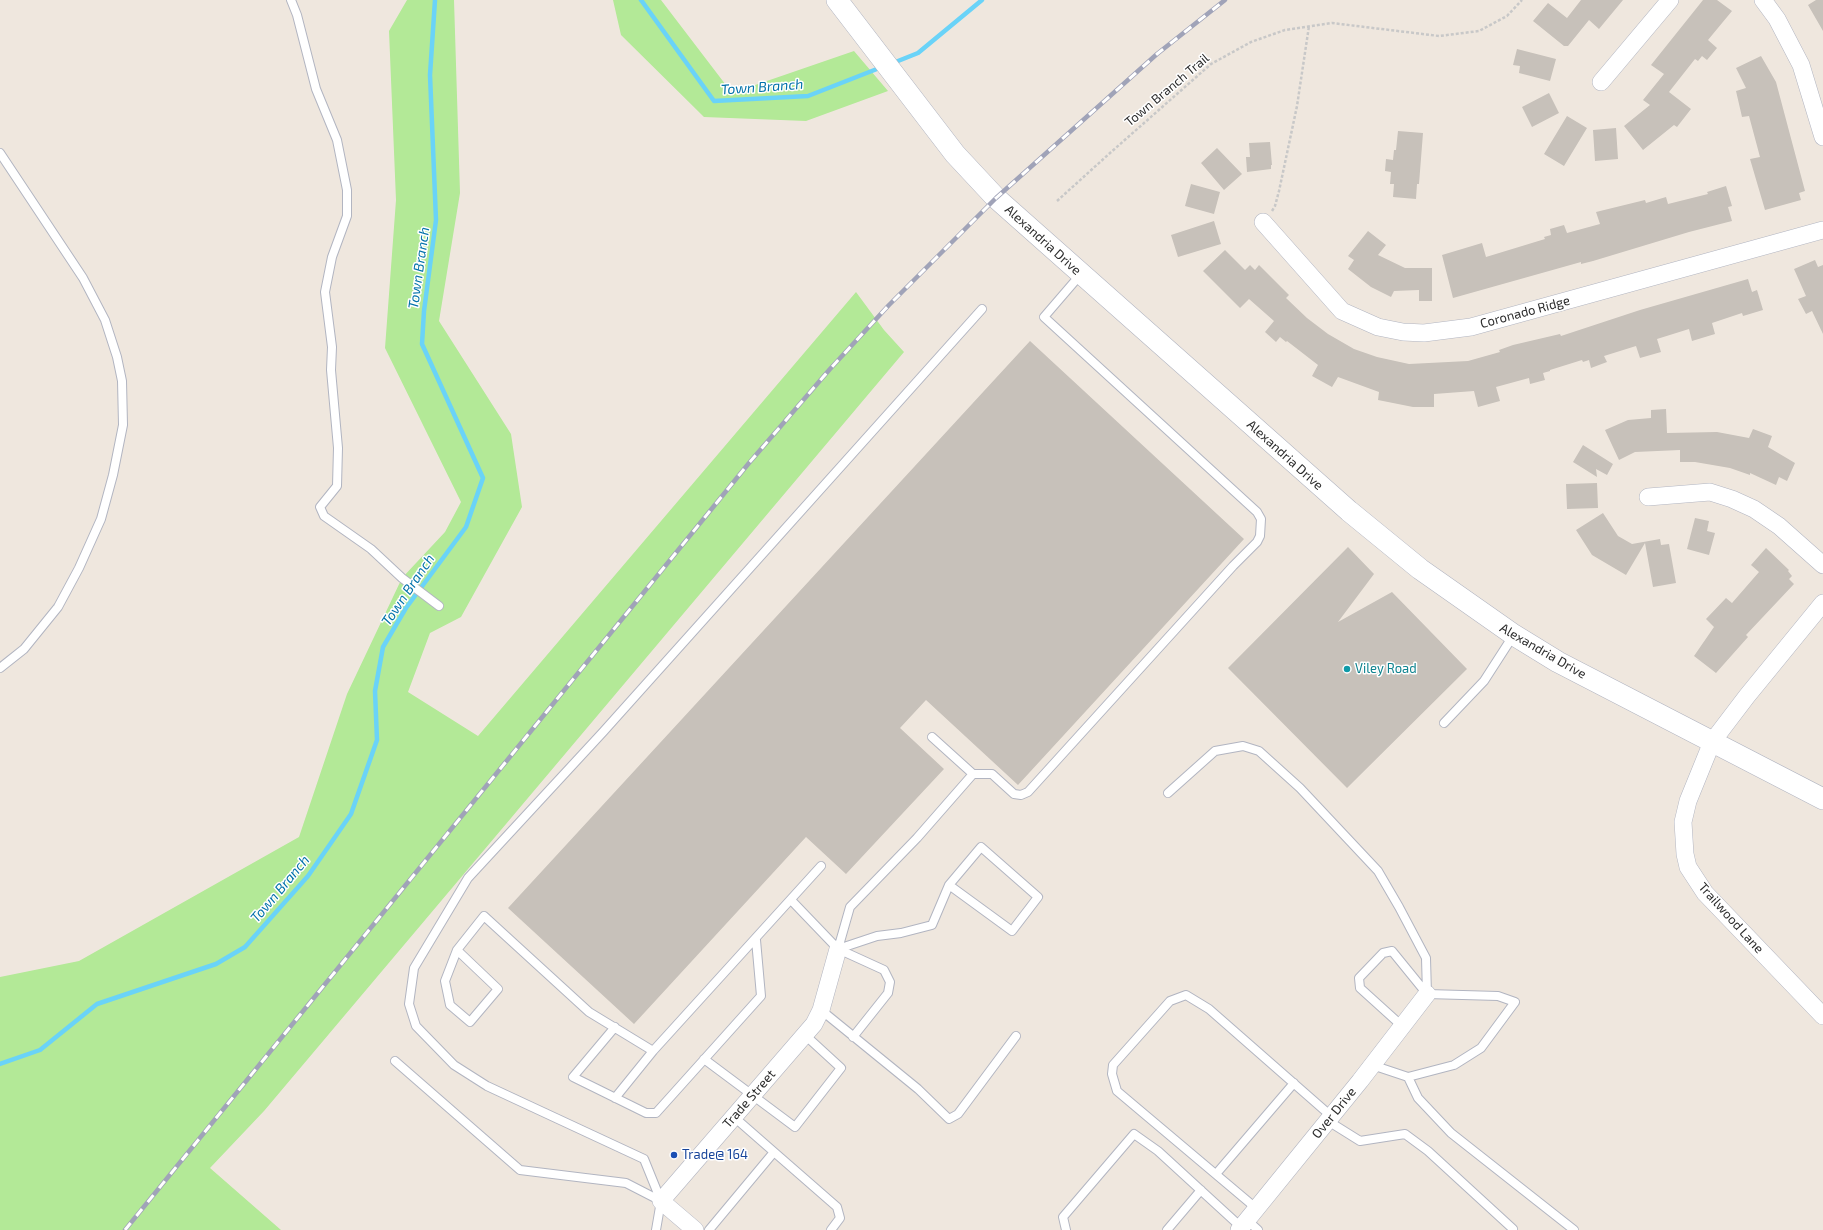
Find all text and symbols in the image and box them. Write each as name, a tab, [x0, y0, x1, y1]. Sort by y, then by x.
street label: Town Branch Trail	[1122, 50, 1212, 130]
water label: Town Branch	[720, 76, 804, 98]
street label: Alexandria Drive	[1002, 202, 1084, 278]
water label: Town Branch	[405, 226, 433, 310]
street label: Coronado Ridge	[1478, 292, 1572, 332]
street label: Alexandria Drive	[1244, 417, 1326, 493]
water label: Town Branch	[378, 551, 438, 629]
street label: Alexandria Drive	[1497, 620, 1589, 682]
place label: Viley Road	[1355, 661, 1417, 677]
marker: Viley Road	[1342, 664, 1352, 674]
water label: Town Branch	[247, 852, 313, 926]
street label: Trailwood Lane	[1695, 879, 1767, 957]
street label: Trade Street	[719, 1067, 779, 1131]
street label: Over Drive	[1309, 1084, 1359, 1142]
place label: Trade@ 164	[682, 1147, 748, 1163]
marker: Trade@ 164	[669, 1150, 679, 1160]

